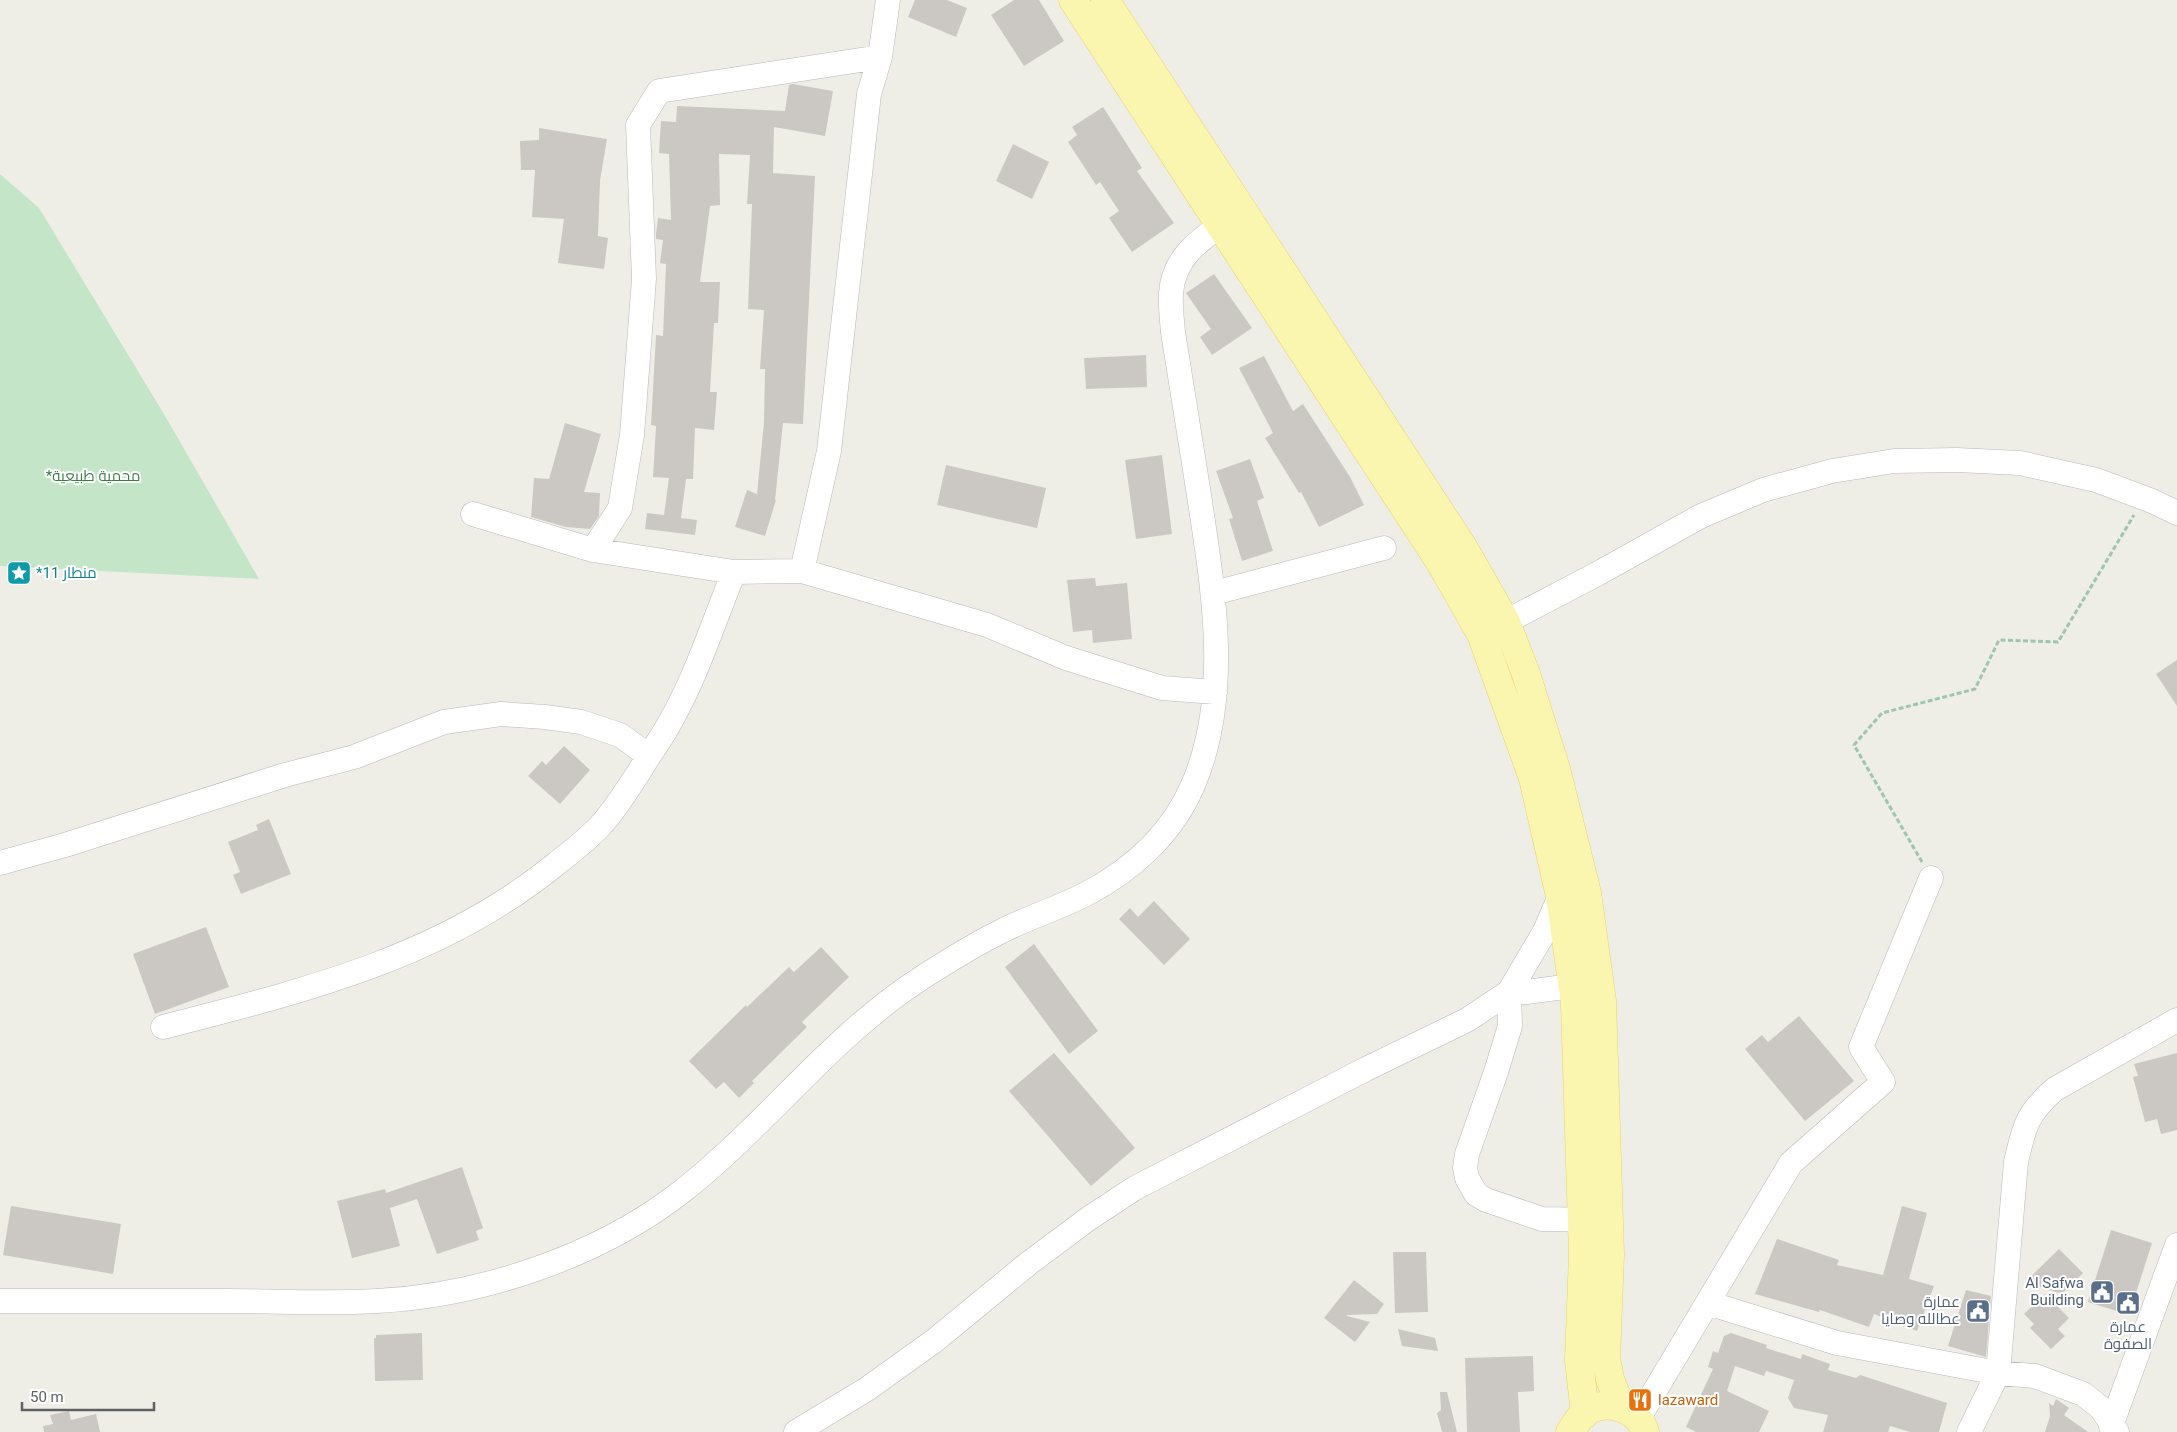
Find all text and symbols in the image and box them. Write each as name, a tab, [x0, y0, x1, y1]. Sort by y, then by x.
park label: *محمية طبيعية	[46, 467, 140, 485]
place icon: *منطار 11	[6, 560, 32, 586]
place label: *منطار 11	[36, 564, 97, 582]
place label: Al Safwa Building	[2025, 1274, 2084, 1309]
public building icon: Al Safwa Building	[2089, 1279, 2115, 1305]
public building icon: عمارة الصفوة	[2115, 1290, 2141, 1316]
place label: عمارة عطالله وصايا	[1881, 1293, 1960, 1328]
public building icon: عمارة عطالله وصايا	[1965, 1298, 1991, 1324]
place label: عمارة الصفوة	[2104, 1318, 2152, 1353]
scale bar	[22, 1380, 155, 1412]
restaurant icon: lazaward	[1627, 1387, 1653, 1413]
text: 50 m	[30, 1388, 64, 1406]
place label: lazaward	[1658, 1391, 1718, 1409]

